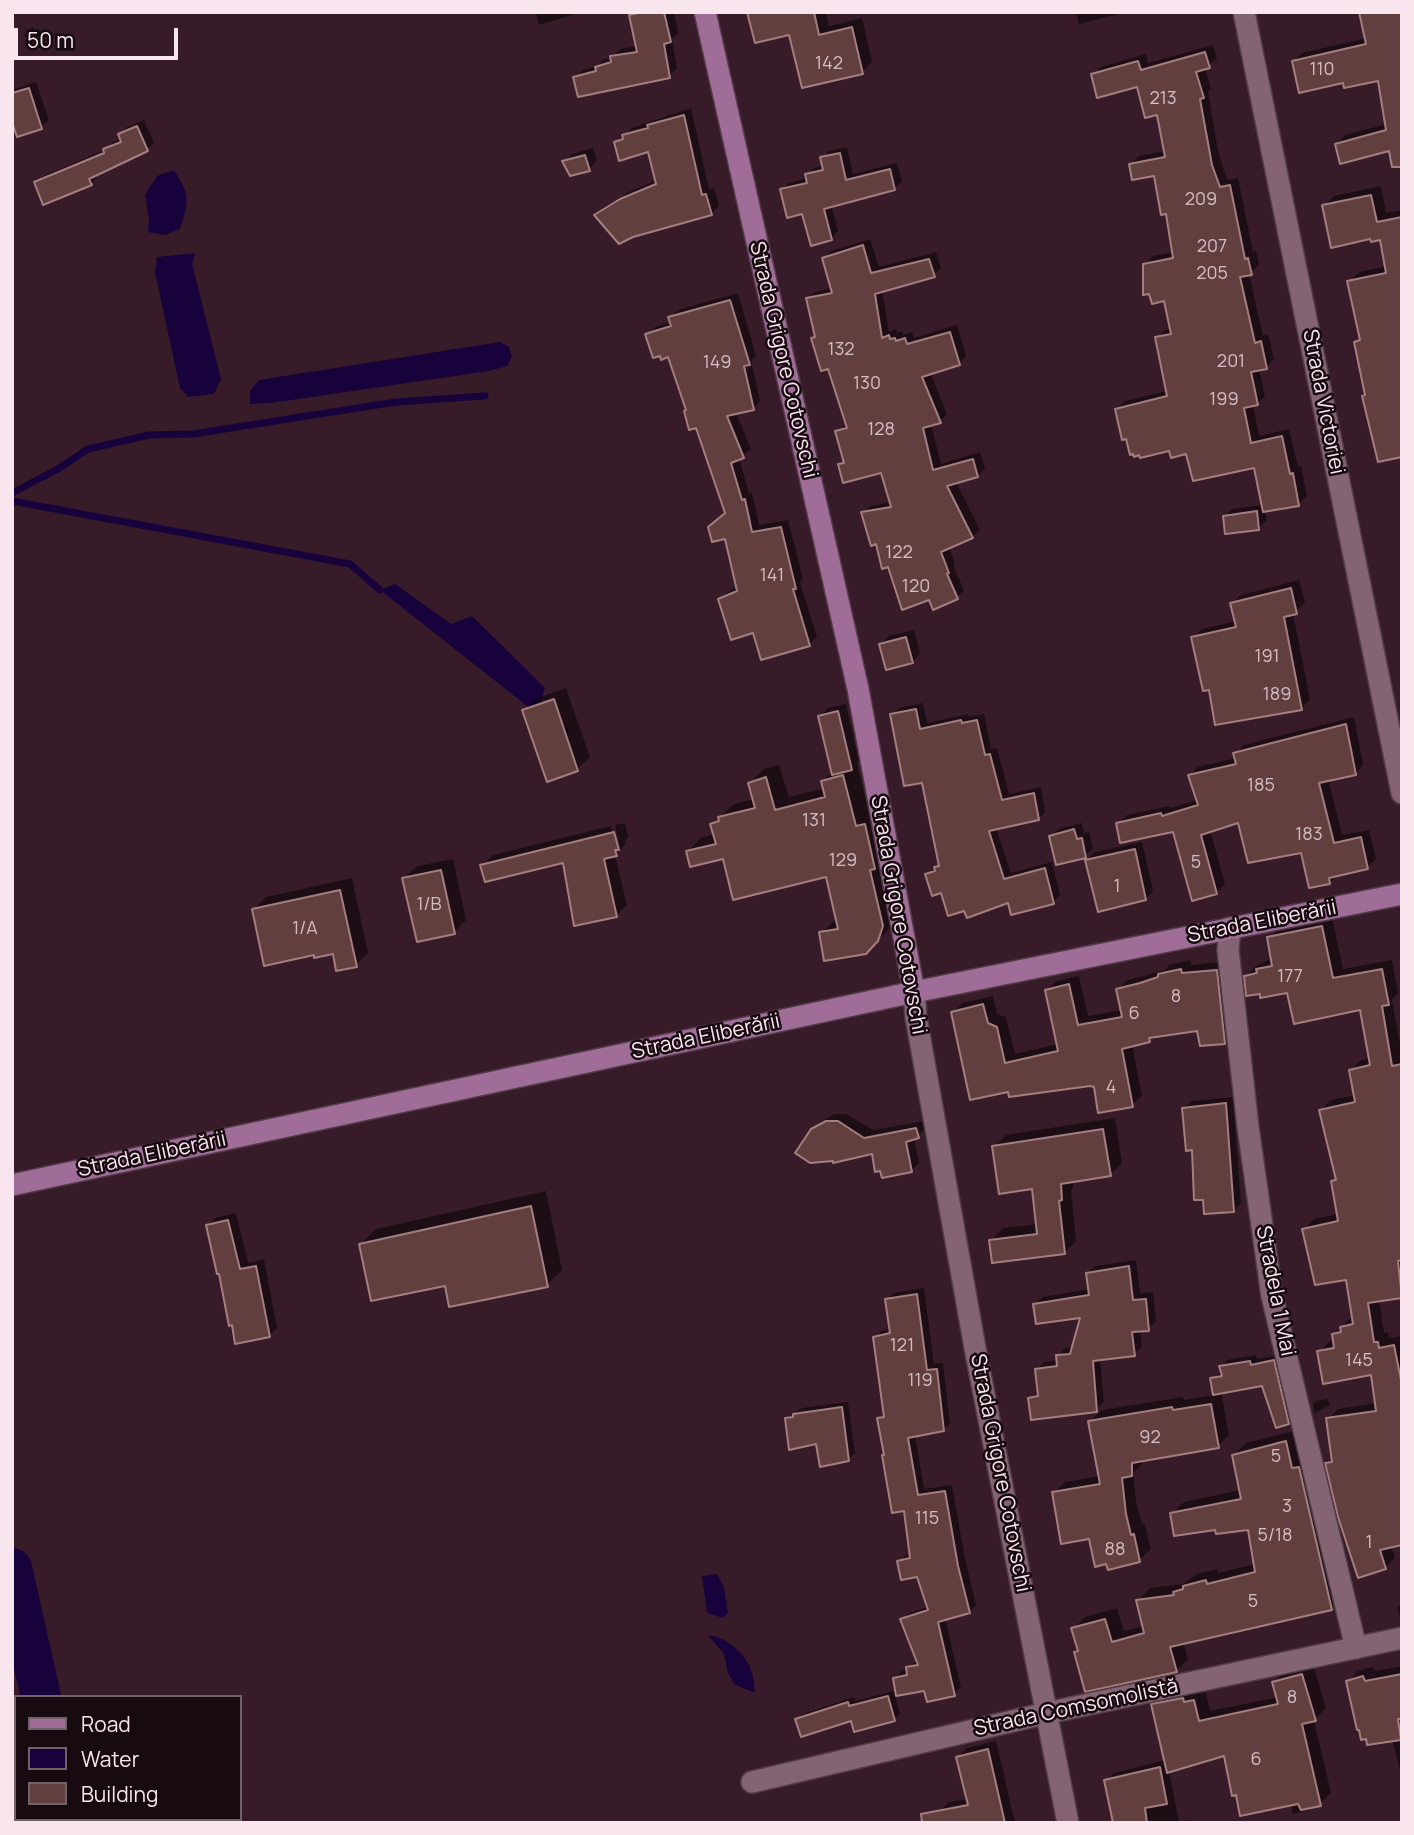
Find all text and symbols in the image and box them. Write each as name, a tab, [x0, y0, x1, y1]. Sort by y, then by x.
scale bar	[18, 14, 182, 58]
text: 50 m	[27, 26, 74, 54]
house number: 142	[815, 53, 843, 75]
house number: 110	[1309, 59, 1335, 81]
house number: 213	[1149, 88, 1177, 110]
house number: 209	[1185, 189, 1217, 211]
house number: 207	[1197, 236, 1227, 258]
street label: Strada Grigore Cotovschi	[743, 239, 823, 481]
house number: 205	[1196, 263, 1228, 285]
street label: Strada Victoriei	[1297, 327, 1349, 477]
house number: 132	[827, 339, 855, 361]
house number: 201	[1217, 351, 1245, 373]
house number: 149	[703, 352, 731, 374]
house number: 130	[853, 373, 881, 395]
house number: 199	[1209, 389, 1239, 411]
house number: 128	[867, 419, 895, 441]
house number: 122	[885, 542, 913, 564]
house number: 141	[760, 565, 784, 587]
house number: 120	[902, 576, 930, 598]
house number: 191	[1254, 646, 1280, 668]
house number: 189	[1263, 684, 1291, 706]
house number: 185	[1247, 775, 1275, 797]
street label: Strada Grigore Cotovschi	[865, 794, 931, 1036]
house number: 131	[802, 810, 826, 832]
house number: 183	[1295, 824, 1323, 846]
house number: 129	[829, 850, 857, 872]
house number: 5	[1191, 852, 1201, 874]
house number: 1	[1113, 876, 1121, 898]
house number: 1/B	[416, 894, 442, 916]
street label: Strada Eliberării	[1185, 895, 1339, 949]
house number: 1/A	[292, 918, 318, 940]
house number: 177	[1277, 966, 1303, 988]
house number: 8	[1171, 986, 1181, 1008]
house number: 6	[1128, 1003, 1140, 1025]
street label: Strada Eliberării	[629, 1009, 783, 1065]
house number: 4	[1106, 1077, 1116, 1099]
street label: Strada Eliberării	[75, 1127, 229, 1183]
street label: Stradela 1 Mai	[1250, 1224, 1300, 1358]
house number: 121	[890, 1335, 914, 1357]
house number: 145	[1345, 1350, 1373, 1372]
street label: Strada Grigore Cotovschi	[965, 1352, 1035, 1594]
house number: 119	[907, 1370, 933, 1392]
house number: 92	[1139, 1427, 1161, 1449]
house number: 5	[1271, 1446, 1281, 1468]
house number: 3	[1282, 1496, 1292, 1518]
house number: 115	[915, 1508, 939, 1530]
house number: 5/18	[1258, 1525, 1292, 1547]
house number: 1	[1365, 1532, 1373, 1554]
house number: 88	[1105, 1539, 1125, 1561]
house number: 5	[1248, 1591, 1258, 1613]
street label: Strada Comsomolistă	[972, 1674, 1180, 1742]
house number: 8	[1287, 1687, 1297, 1709]
legend	[14, 1695, 242, 1821]
text: Road	[81, 1710, 131, 1738]
text: Water	[81, 1745, 139, 1773]
house number: 6	[1250, 1749, 1262, 1771]
text: Building	[81, 1780, 158, 1808]

